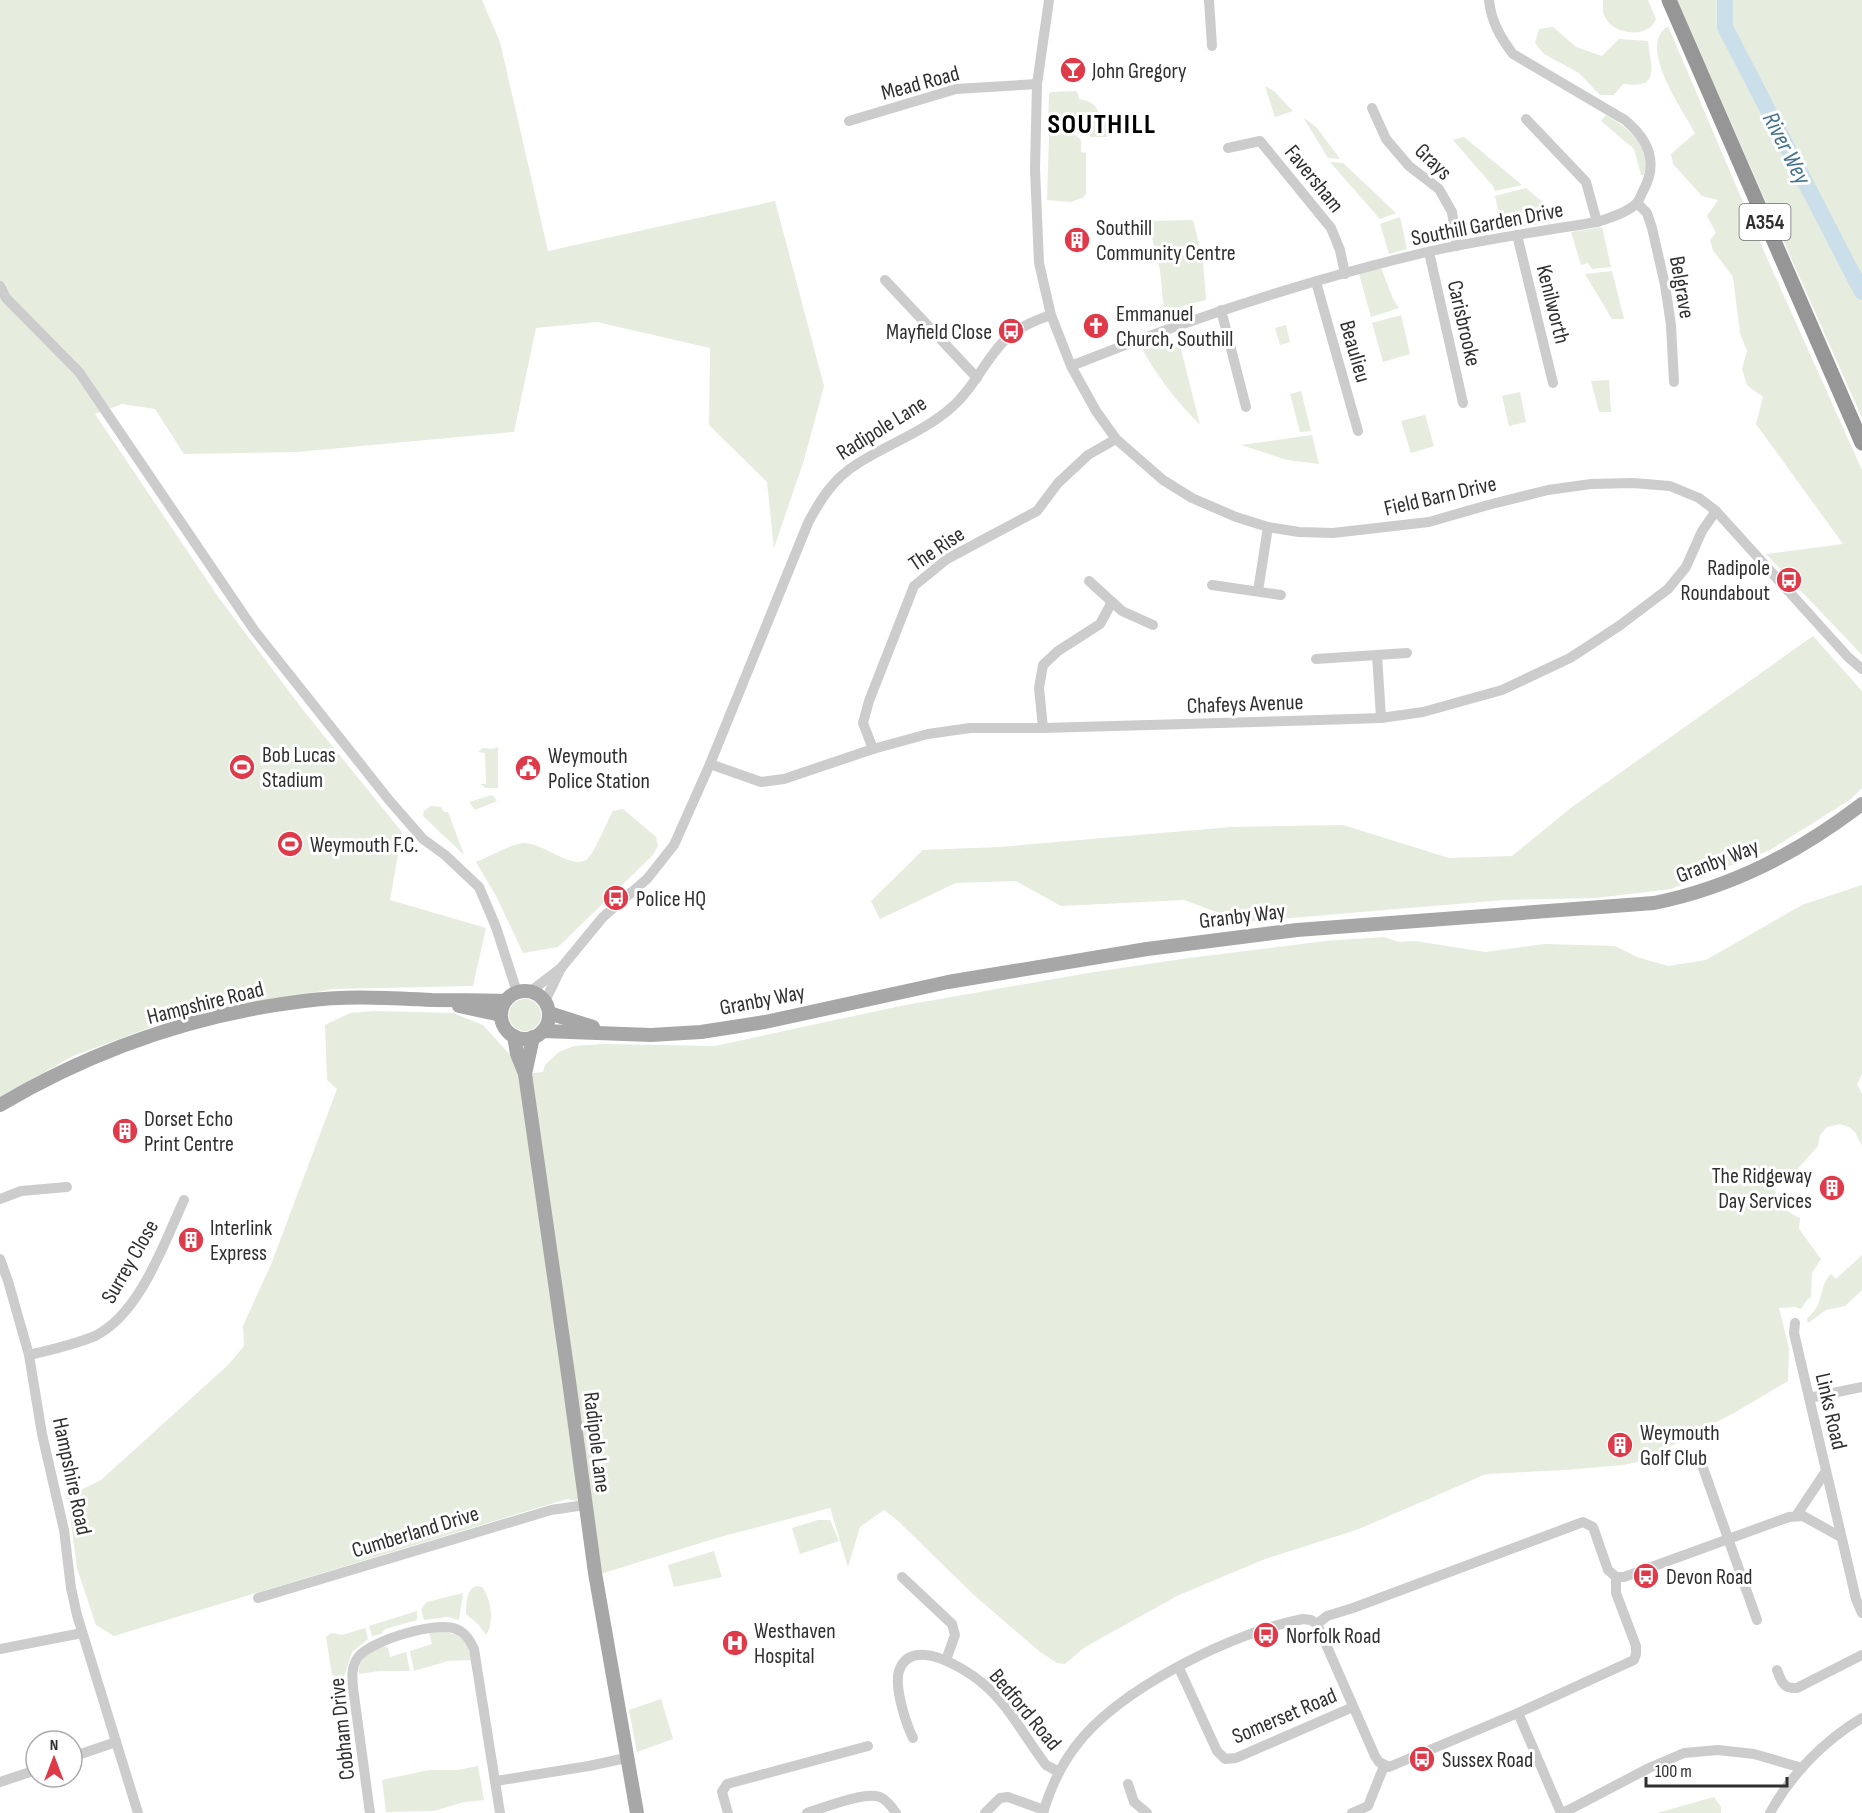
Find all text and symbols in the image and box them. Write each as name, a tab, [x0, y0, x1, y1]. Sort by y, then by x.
bar icon: John Gregory	[1058, 55, 1088, 85]
place label: John Gregory	[1091, 58, 1187, 85]
street label: Mead Road	[878, 60, 962, 107]
water label: River Wey	[1756, 107, 1817, 190]
district label: SOUTHILL	[1047, 108, 1157, 141]
street label: Grays	[1409, 138, 1457, 186]
street label: Faversham	[1278, 140, 1349, 218]
street label: Southill Garden Drive	[1409, 196, 1566, 252]
road number: A354	[1740, 204, 1790, 240]
place label: Southill Community Centre	[1096, 215, 1236, 267]
building icon: Southill Community Centre	[1062, 225, 1092, 255]
street label: Belgrave	[1663, 254, 1700, 321]
street label: Kenilworth	[1530, 262, 1575, 346]
street label: Carisbrooke	[1441, 278, 1487, 369]
place label: Emmanuel Church, Southill	[1116, 301, 1233, 353]
church icon: Emmanuel Church, Southill	[1081, 311, 1111, 341]
bus stop icon: Mayfield Close	[996, 316, 1026, 346]
street label: Beaulieu	[1333, 317, 1376, 385]
place label: Mayfield Close	[886, 319, 992, 346]
street label: Radipole Lane	[832, 390, 932, 467]
street label: Field Barn Drive	[1382, 470, 1499, 522]
street label: The Rise	[904, 521, 970, 578]
place label: Radipole Roundabout	[1681, 555, 1770, 607]
bus stop icon: Radipole Roundabout	[1774, 565, 1804, 595]
street label: Chafeys Avenue	[1186, 689, 1304, 720]
place label: Bob Lucas Stadium	[262, 742, 336, 794]
place label: Weymouth Police Station	[548, 743, 650, 795]
sports icon: Bob Lucas Stadium	[227, 752, 257, 782]
public building icon: Weymouth Police Station	[513, 753, 543, 783]
sports icon: Weymouth F.C.	[275, 829, 305, 859]
place label: Weymouth F.C.	[310, 832, 418, 859]
street label: Granby Way	[1672, 833, 1763, 889]
bus stop icon: Police HQ	[601, 883, 631, 913]
place label: Police HQ	[636, 886, 706, 913]
street label: Granby Way	[1198, 898, 1287, 935]
street label: Hampshire Road	[144, 976, 266, 1031]
street label: Granby Way	[717, 979, 808, 1022]
place label: Dorset Echo Print Centre	[144, 1106, 234, 1158]
building icon: Dorset Echo Print Centre	[110, 1116, 140, 1146]
place label: The Ridgeway Day Services	[1712, 1163, 1812, 1215]
building icon: The Ridgeway Day Services	[1817, 1173, 1847, 1203]
street label: Surrey Close	[96, 1215, 165, 1308]
place label: Interlink Express	[210, 1215, 273, 1267]
building icon: Interlink Express	[176, 1225, 206, 1255]
street label: Links Road	[1809, 1370, 1852, 1452]
street label: Radipole Lane	[577, 1390, 616, 1494]
street label: Hampshire Road	[46, 1415, 97, 1537]
place label: Weymouth Golf Club	[1640, 1420, 1720, 1472]
building icon: Weymouth Golf Club	[1605, 1430, 1635, 1460]
street label: Cumberland Drive	[349, 1500, 482, 1565]
bus stop icon: Devon Road	[1631, 1561, 1661, 1591]
place label: Devon Road	[1666, 1564, 1753, 1591]
place label: Westhaven Hospital	[754, 1618, 836, 1670]
bus stop icon: Norfolk Road	[1251, 1620, 1281, 1650]
place label: Norfolk Road	[1286, 1623, 1381, 1650]
hospital icon: Westhaven Hospital	[720, 1628, 750, 1658]
street label: Bedford Road	[983, 1664, 1067, 1756]
street label: Cobham Drive	[324, 1676, 361, 1781]
street label: Somerset Road	[1228, 1682, 1341, 1751]
north arrow	[24, 1729, 84, 1789]
text: N	[50, 1736, 58, 1755]
bus stop icon: Sussex Road	[1407, 1744, 1437, 1774]
place label: Sussex Road	[1442, 1747, 1533, 1774]
scale bar	[1646, 1750, 1787, 1788]
text: 100 m	[1655, 1761, 1692, 1782]

